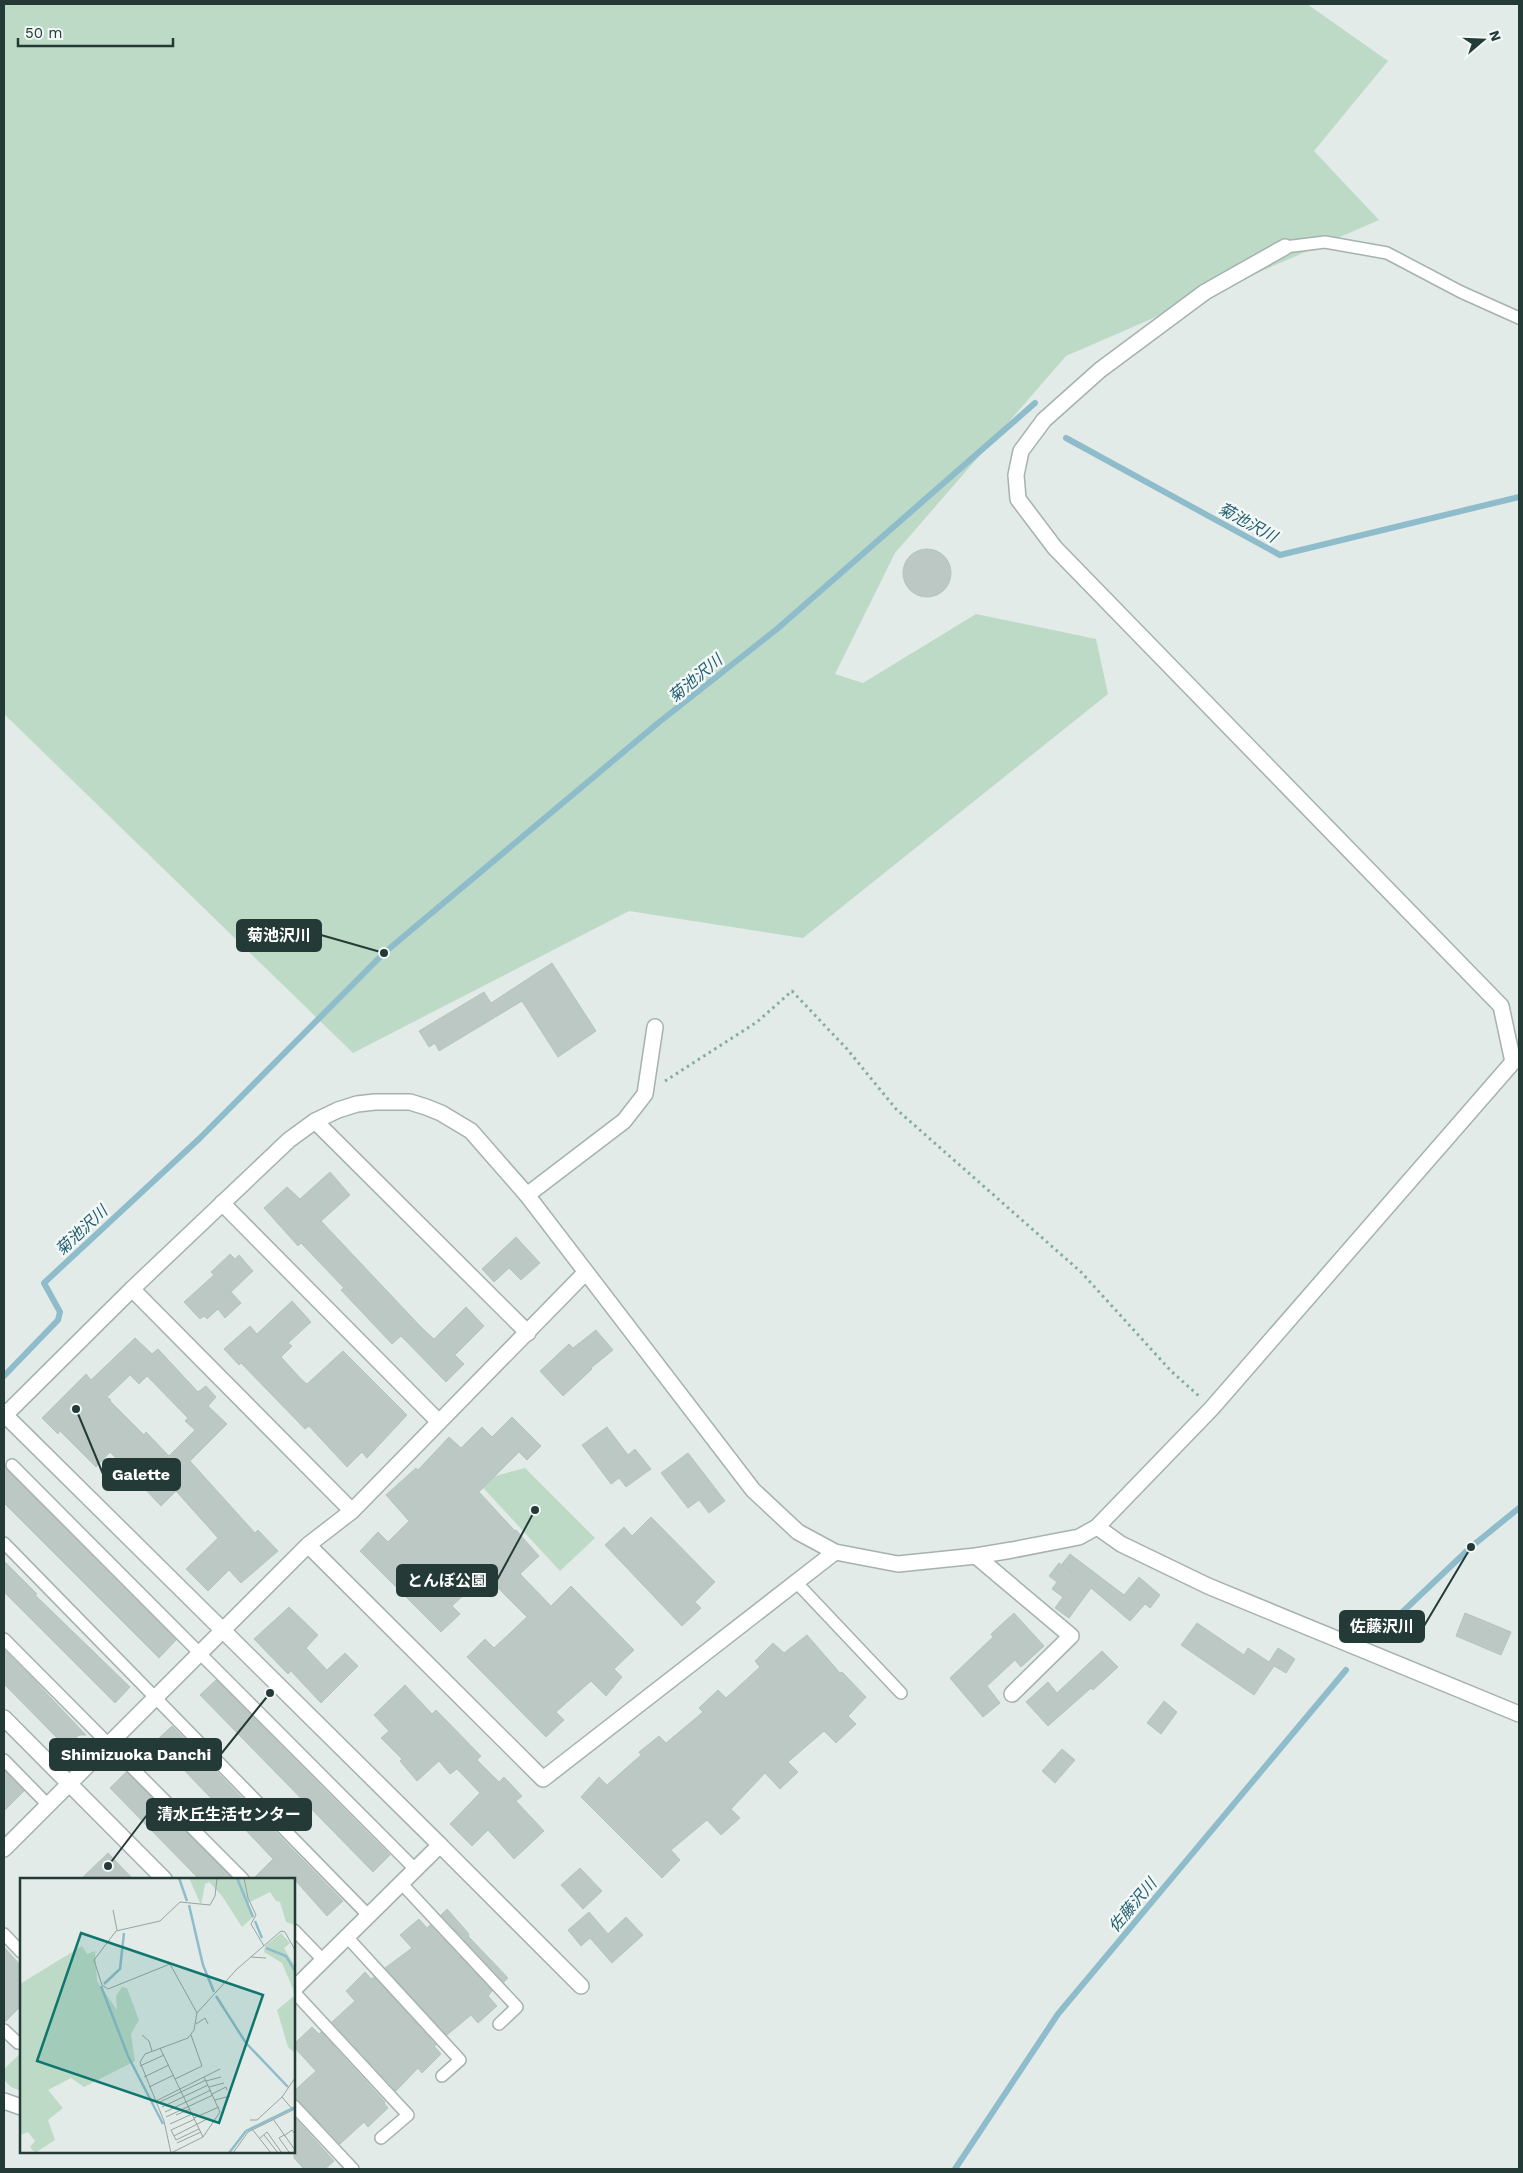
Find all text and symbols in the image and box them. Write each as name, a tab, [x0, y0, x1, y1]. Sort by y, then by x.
scale bar	[18, 15, 172, 47]
north arrow	[1458, 15, 1508, 65]
text: 50 m	[25, 24, 62, 42]
text: N	[1486, 28, 1505, 43]
water label: 菊池沢川	[1215, 499, 1282, 547]
water label: 菊池沢川	[665, 649, 727, 706]
callout: 菊池沢川	[237, 920, 321, 951]
text: 菊池沢川	[247, 926, 311, 945]
water label: 菊池沢川	[51, 1200, 113, 1259]
callout: Galette	[103, 1459, 180, 1490]
text: Galette	[112, 1465, 170, 1484]
callout: とんぼ公園	[397, 1565, 497, 1596]
text: とんぼ公園	[407, 1571, 487, 1590]
callout: 佐藤沢川	[1340, 1611, 1424, 1642]
text: 佐藤沢川	[1349, 1617, 1414, 1636]
callout: Shimizuoka Danchi	[50, 1739, 221, 1770]
text: Shimizuoka Danchi	[61, 1745, 211, 1764]
callout: 清水丘生活センター	[147, 1799, 311, 1830]
text: 清水丘生活センター	[157, 1805, 301, 1824]
water label: 佐藤沢川	[1105, 1873, 1162, 1936]
inset map	[20, 1878, 295, 2153]

